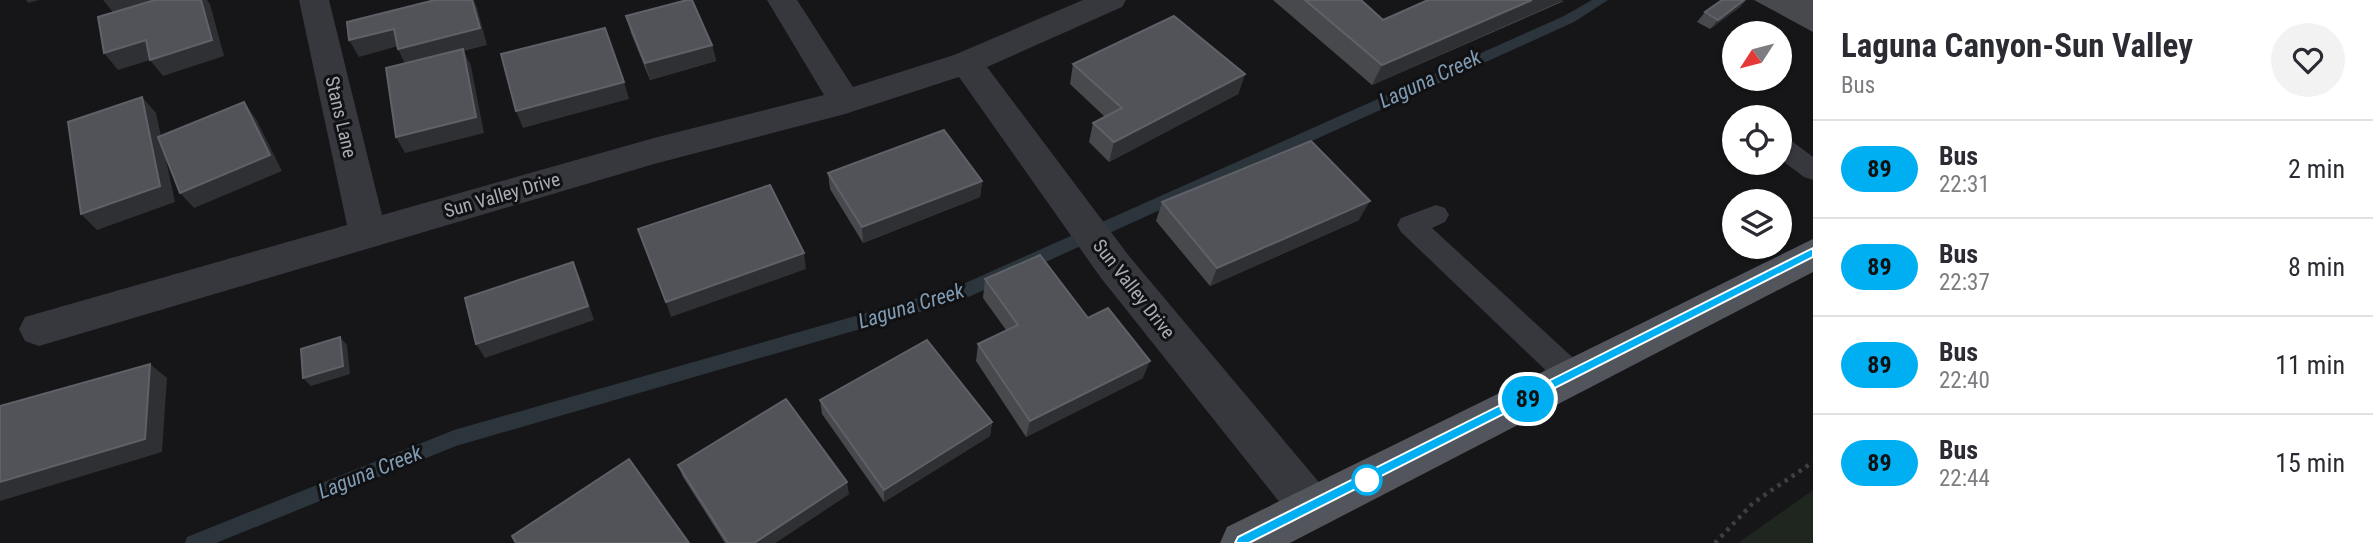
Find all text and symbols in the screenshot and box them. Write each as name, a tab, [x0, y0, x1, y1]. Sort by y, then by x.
north arrow	[1722, 21, 1792, 91]
map controls	[1722, 21, 1792, 259]
button: heart	[2271, 23, 2345, 97]
text: Laguna Canyon-Sun Valley	[1841, 26, 2193, 65]
water label: Laguna Creek	[1375, 45, 1485, 113]
text: Bus	[1841, 72, 1875, 99]
street label: Stans Lane	[320, 74, 362, 160]
button: locate	[1722, 105, 1792, 175]
text: Bus	[1939, 141, 1978, 171]
text: 2 min	[2288, 154, 2345, 184]
text: 89	[1867, 155, 1892, 183]
street label: Sun Valley Drive	[441, 167, 563, 223]
text: 22:31	[1939, 171, 1990, 198]
button: layers	[1722, 189, 1792, 259]
street label: Sun Valley Drive	[1088, 235, 1180, 343]
text: Bus	[1939, 239, 1978, 269]
text: 8 min	[2288, 252, 2345, 282]
text: 89	[1867, 253, 1892, 281]
text: 22:37	[1939, 269, 1990, 296]
water label: Laguna Creek	[855, 278, 968, 333]
text: Bus	[1939, 337, 1978, 367]
text: 11 min	[2275, 350, 2345, 380]
text: 89	[1867, 351, 1892, 379]
text: 22:40	[1939, 367, 1990, 394]
line badge: 89	[1496, 376, 1560, 422]
text: 89	[1516, 385, 1540, 413]
text: Bus	[1939, 435, 1978, 465]
water label: Laguna Creek	[315, 440, 426, 504]
text: 15 min	[2275, 448, 2345, 478]
text: 89	[1867, 449, 1892, 477]
unlabelled marker	[1352, 465, 1382, 495]
text: 22:44	[1939, 465, 1990, 492]

